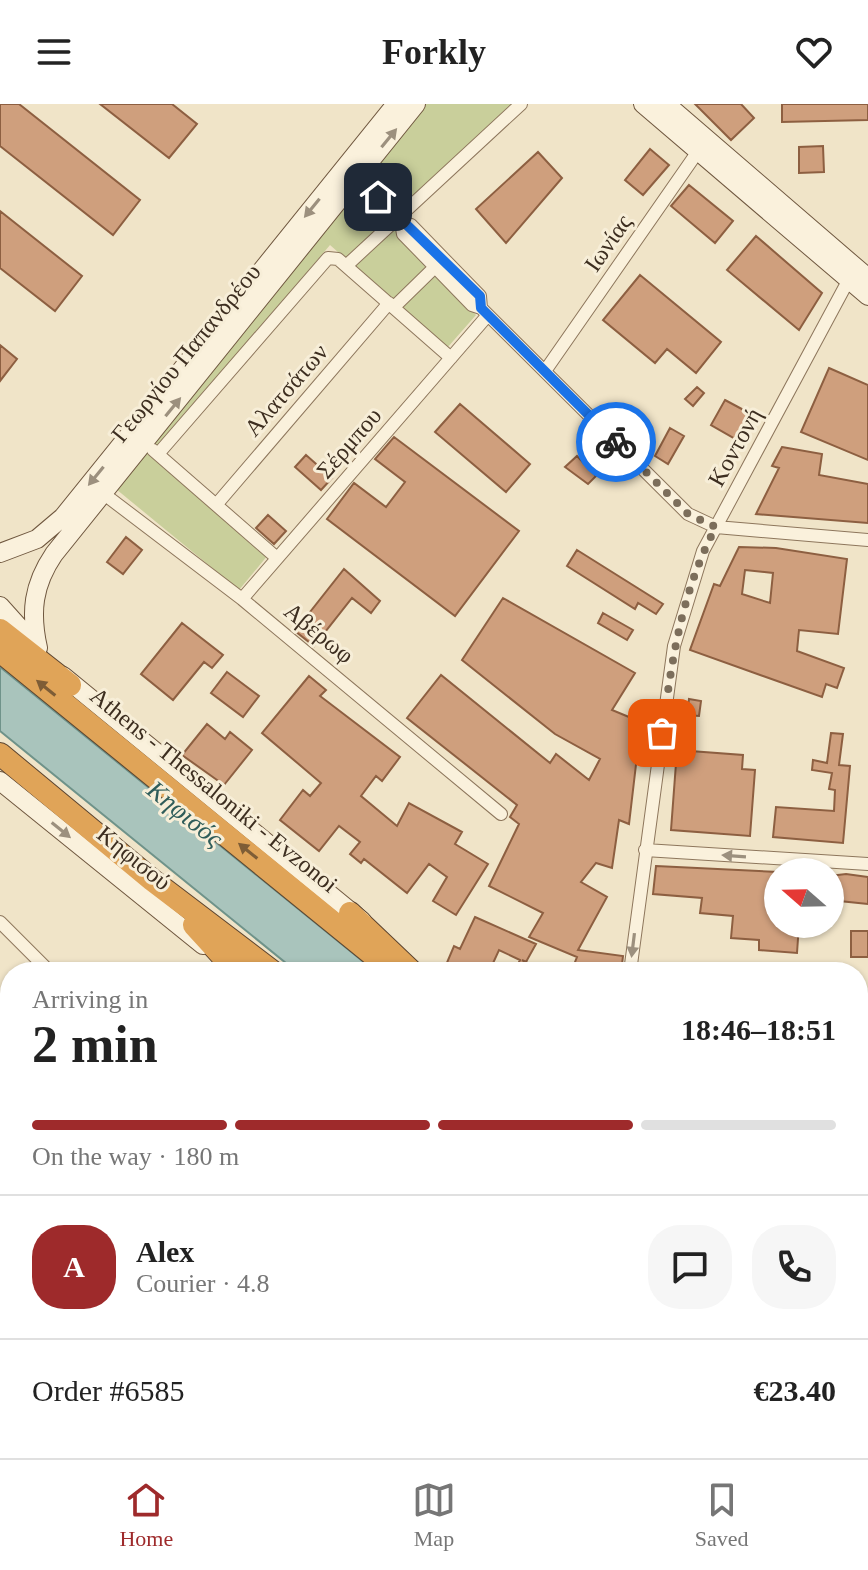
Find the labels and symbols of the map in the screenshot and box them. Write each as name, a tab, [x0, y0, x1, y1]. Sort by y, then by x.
one-way arrow	[380, 128, 396, 148]
pin	[344, 163, 412, 231]
one-way arrow	[304, 198, 321, 218]
street label: Ιωνίας	[579, 209, 637, 276]
street label: Γεωργίου Παπανδρέου	[106, 259, 266, 447]
street label: Αλατσάτων	[239, 339, 333, 441]
one-way arrow	[165, 397, 181, 417]
street label: Σέρμπου	[311, 402, 387, 484]
courier	[576, 402, 656, 482]
street label: Κοντονή	[703, 403, 767, 491]
one-way arrow	[88, 466, 105, 486]
street label: Αβέρωφ	[279, 597, 359, 669]
one-way arrow	[36, 680, 56, 696]
street label: Athens - Thessaloniki - Evzonoi	[85, 682, 343, 898]
pin	[628, 699, 696, 767]
water label: Κηφισός	[141, 774, 229, 853]
one-way arrow	[51, 821, 71, 837]
street label: Κηφισού	[92, 821, 176, 895]
one-way arrow	[238, 843, 258, 860]
one-way arrow	[721, 849, 746, 862]
north arrow	[764, 858, 844, 938]
one-way arrow	[626, 933, 639, 958]

